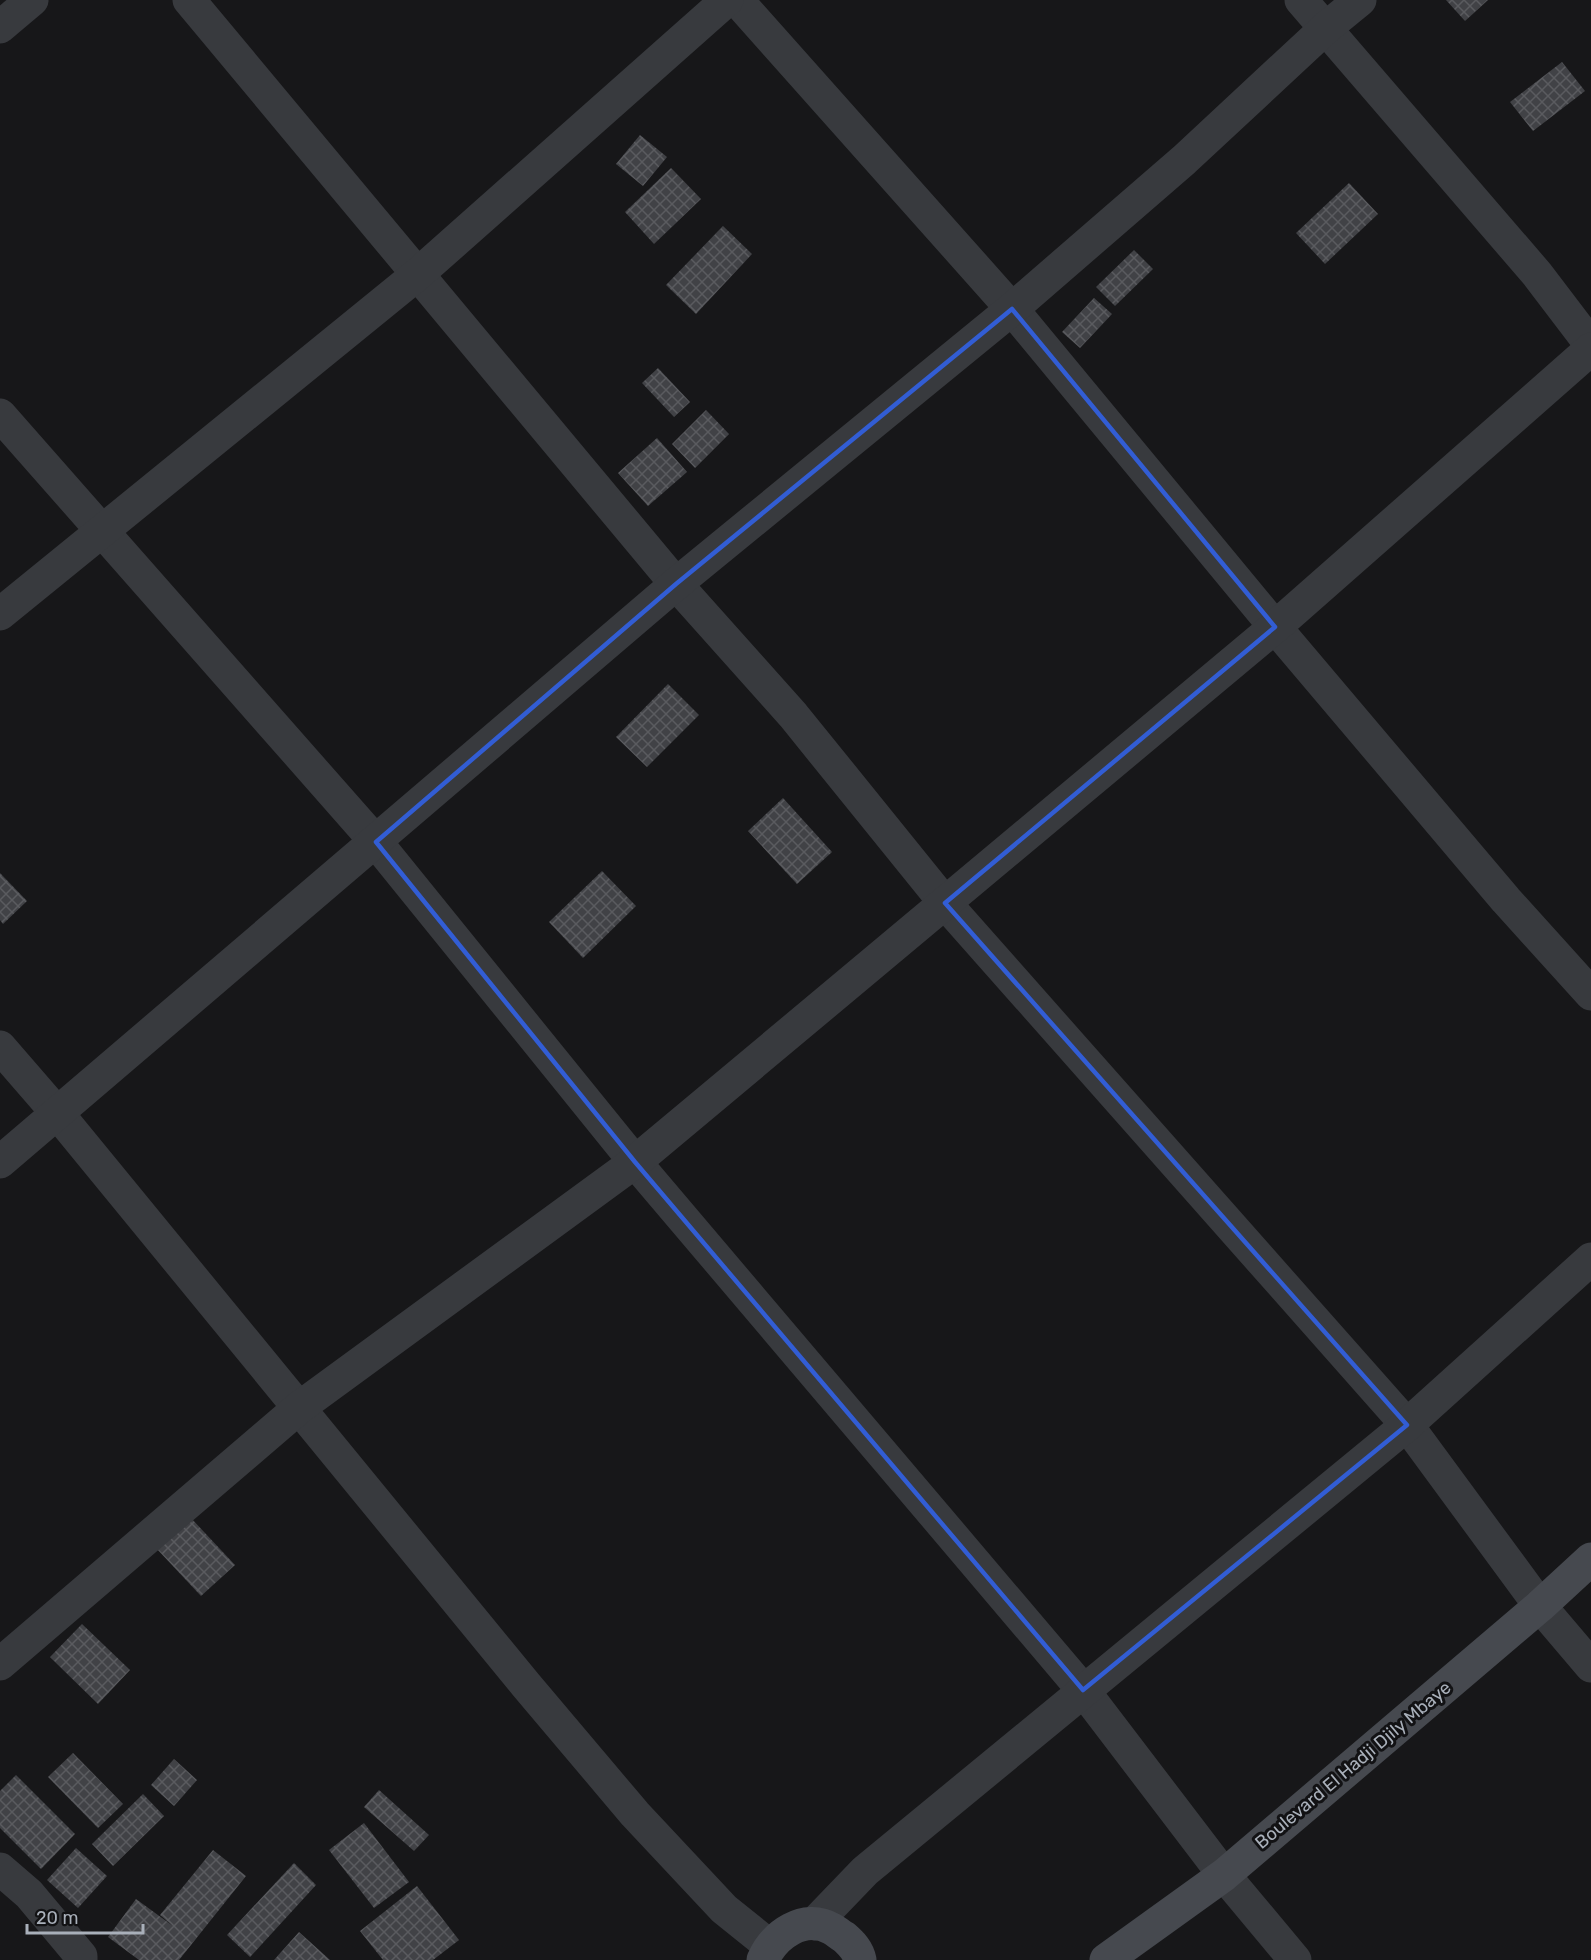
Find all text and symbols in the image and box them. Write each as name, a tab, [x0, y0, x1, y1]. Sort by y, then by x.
street label: Boulevard El Hadji Djily Mbaye	[1250, 1676, 1456, 1854]
scale bar	[27, 1897, 142, 1935]
text: 20 m	[36, 1907, 78, 1929]

